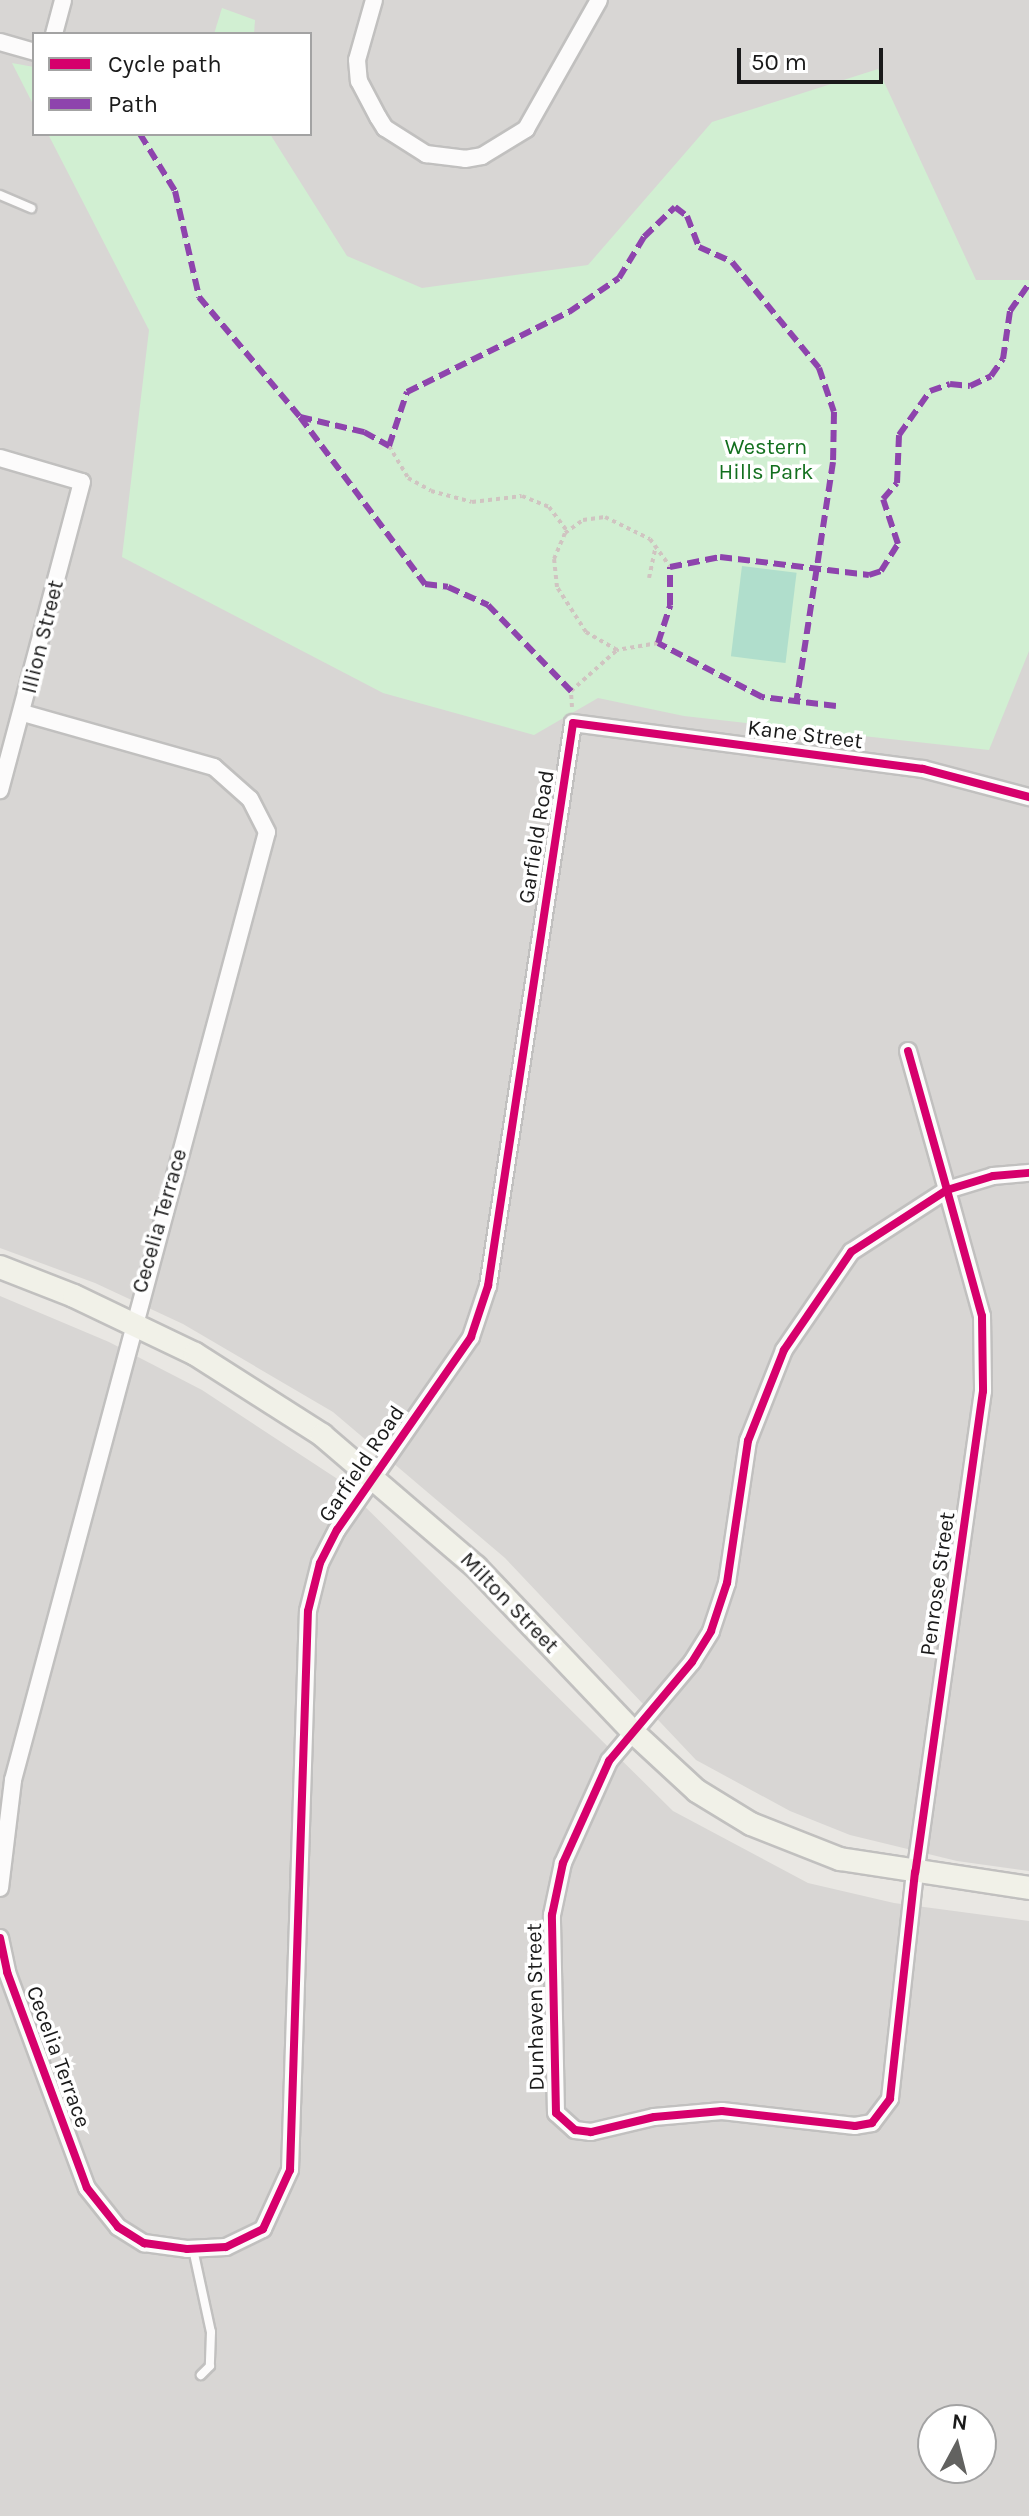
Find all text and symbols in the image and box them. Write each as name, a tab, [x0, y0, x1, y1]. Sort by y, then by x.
legend	[32, 32, 312, 136]
scale bar	[741, 32, 887, 82]
text: 50 m	[751, 48, 807, 76]
text: Cycle path	[108, 50, 222, 78]
text: Path	[108, 90, 158, 118]
park label: Western Hills Park	[718, 434, 814, 486]
street label: Illion Street	[16, 578, 70, 696]
street label: Kane Street	[746, 715, 864, 755]
street label: Garfield Road	[513, 768, 561, 906]
street label: Cecelia Terrace	[127, 1146, 193, 1296]
street label: Garfield Road	[313, 1401, 411, 1527]
street label: Penrose Street	[915, 1510, 961, 1658]
street label: Milton Street	[454, 1547, 564, 1659]
street label: Dunhaven Street	[521, 1923, 551, 2091]
street label: Cecelia Terrace	[20, 1983, 96, 2131]
north arrow	[917, 2404, 997, 2484]
text: N	[950, 2408, 969, 2436]

